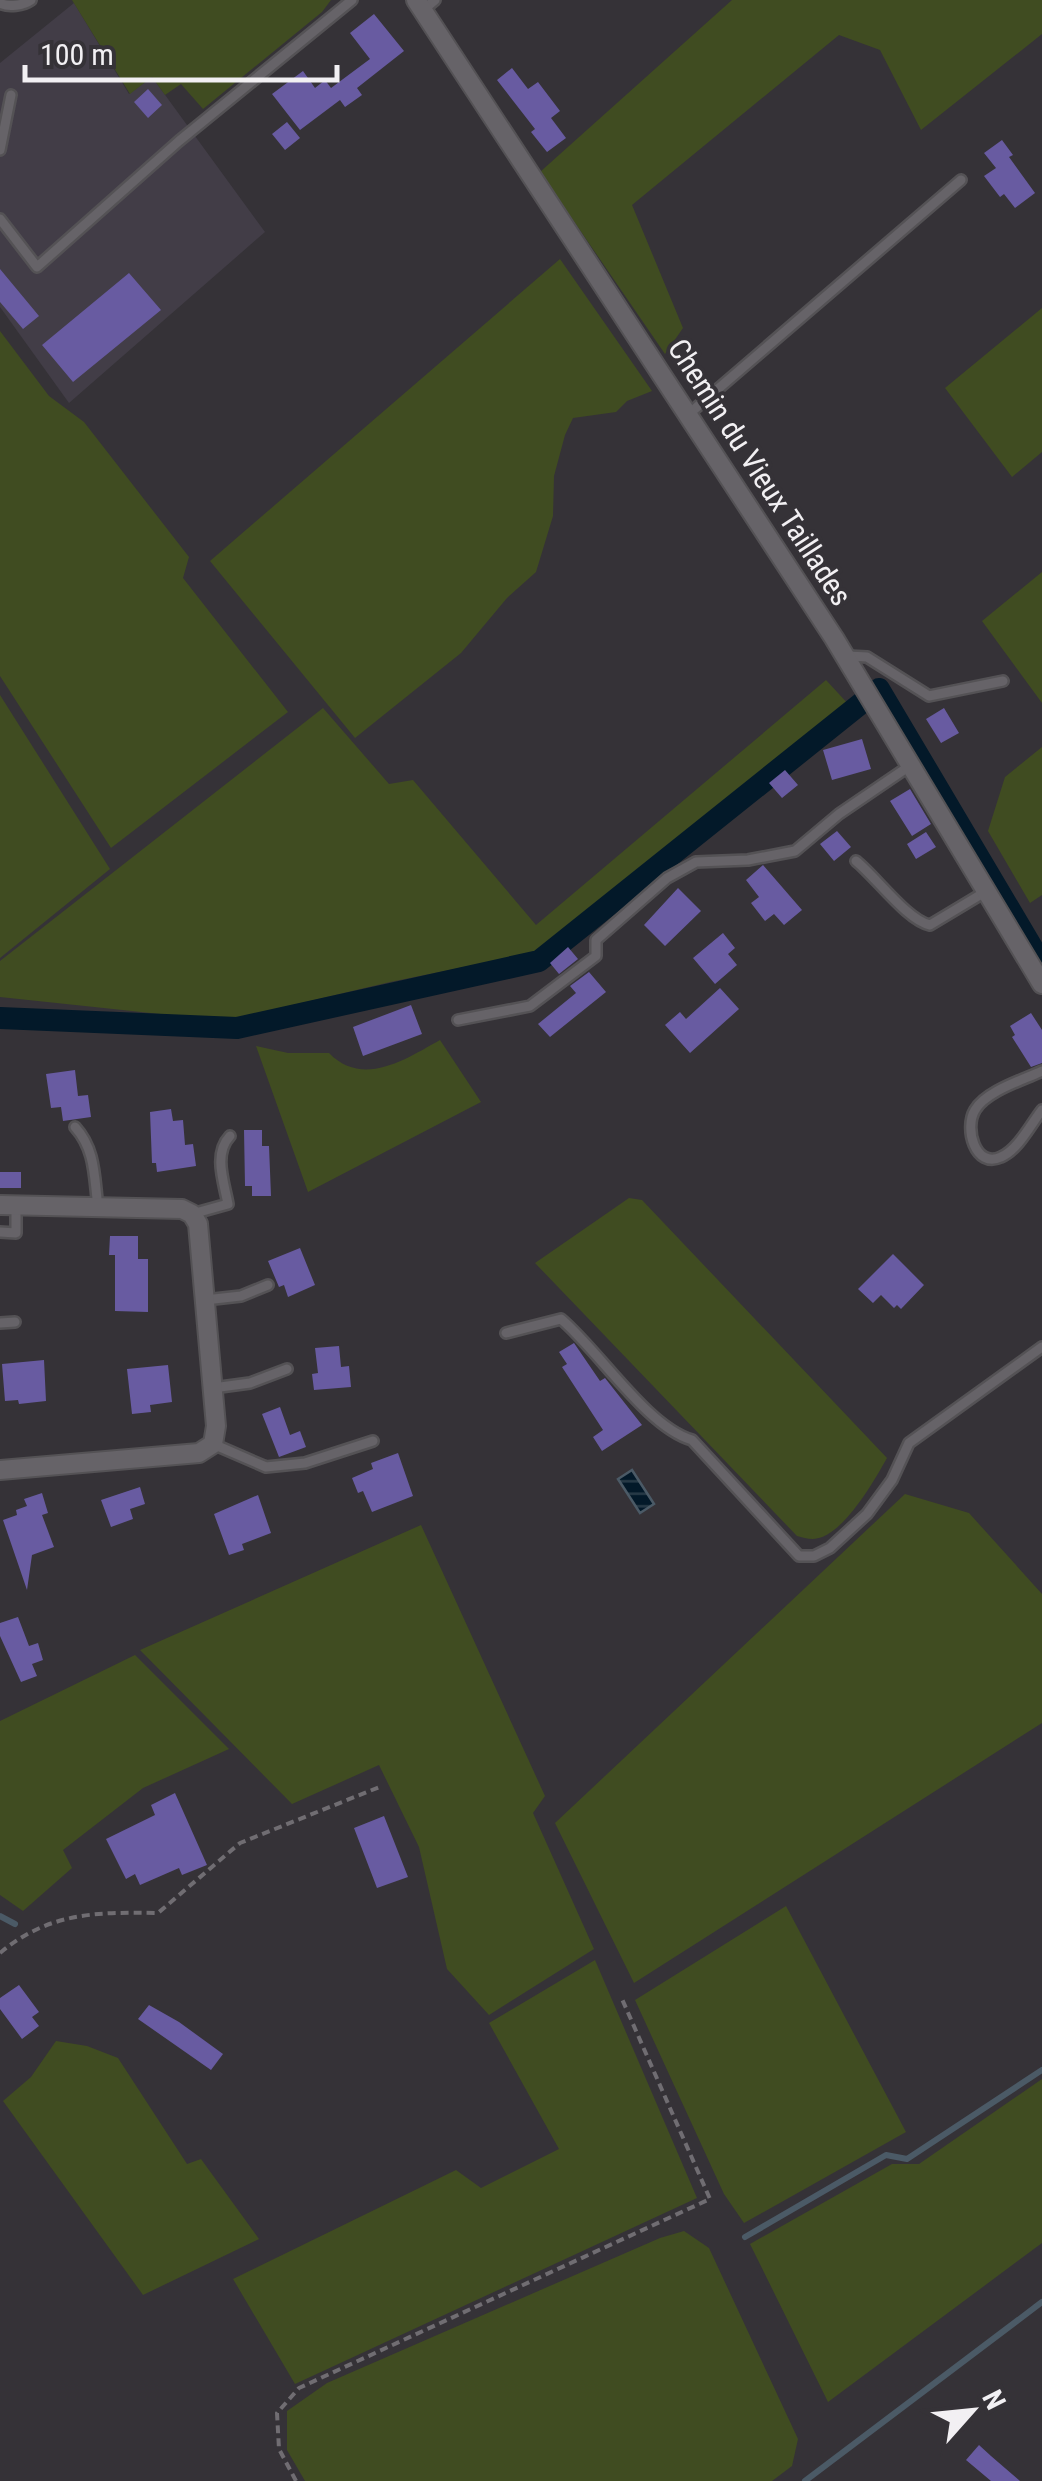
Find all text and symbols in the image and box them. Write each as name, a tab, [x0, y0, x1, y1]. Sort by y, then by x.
scale bar	[25, 20, 338, 82]
text: 100 m	[40, 37, 114, 72]
street label: Chemin du Vieux Taillades	[661, 332, 859, 612]
north arrow	[922, 2361, 1022, 2461]
text: N	[975, 2385, 1012, 2415]

